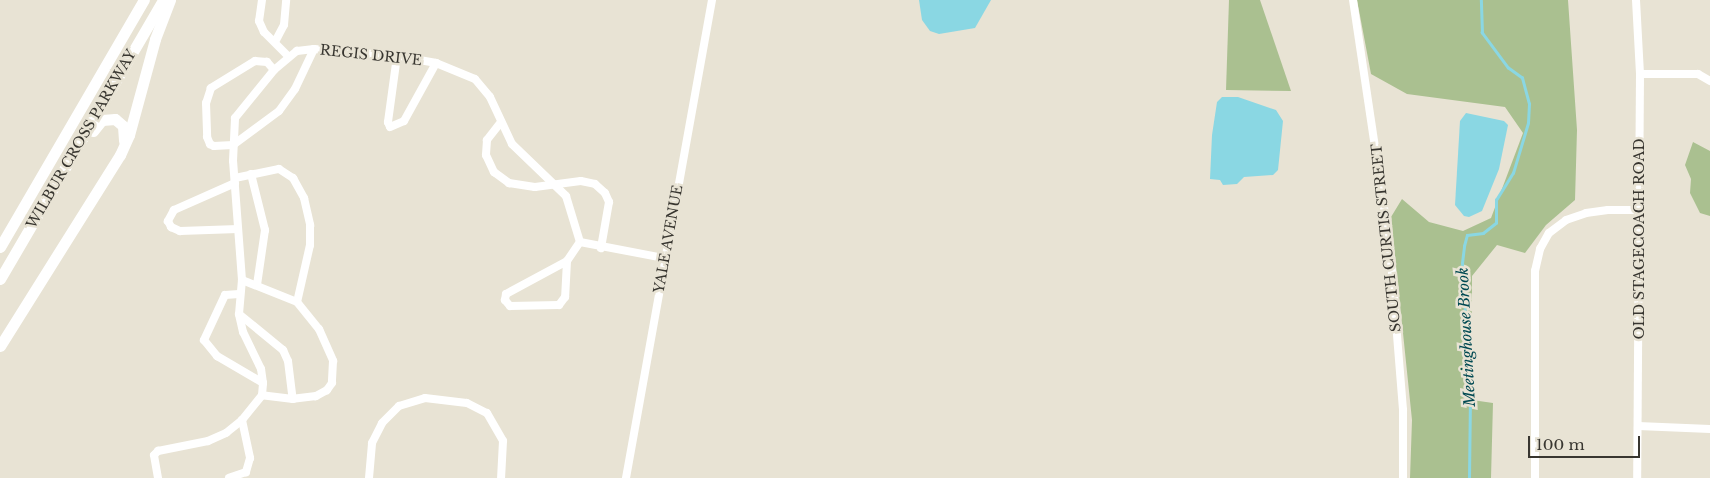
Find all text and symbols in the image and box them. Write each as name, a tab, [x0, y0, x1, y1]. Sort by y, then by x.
street label: REGIS DRIVE	[319, 41, 423, 69]
street label: WILBUR CROSS PARKWAY	[23, 46, 139, 232]
street label: OLD STAGECOACH ROAD	[1631, 138, 1647, 340]
street label: SOUTH CURTIS STREET	[1368, 143, 1404, 333]
street label: YALE AVENUE	[650, 183, 686, 295]
water label: Meetinghouse Brook	[1453, 267, 1479, 407]
scale bar	[1530, 426, 1642, 458]
text: 100 m	[1536, 435, 1585, 454]

